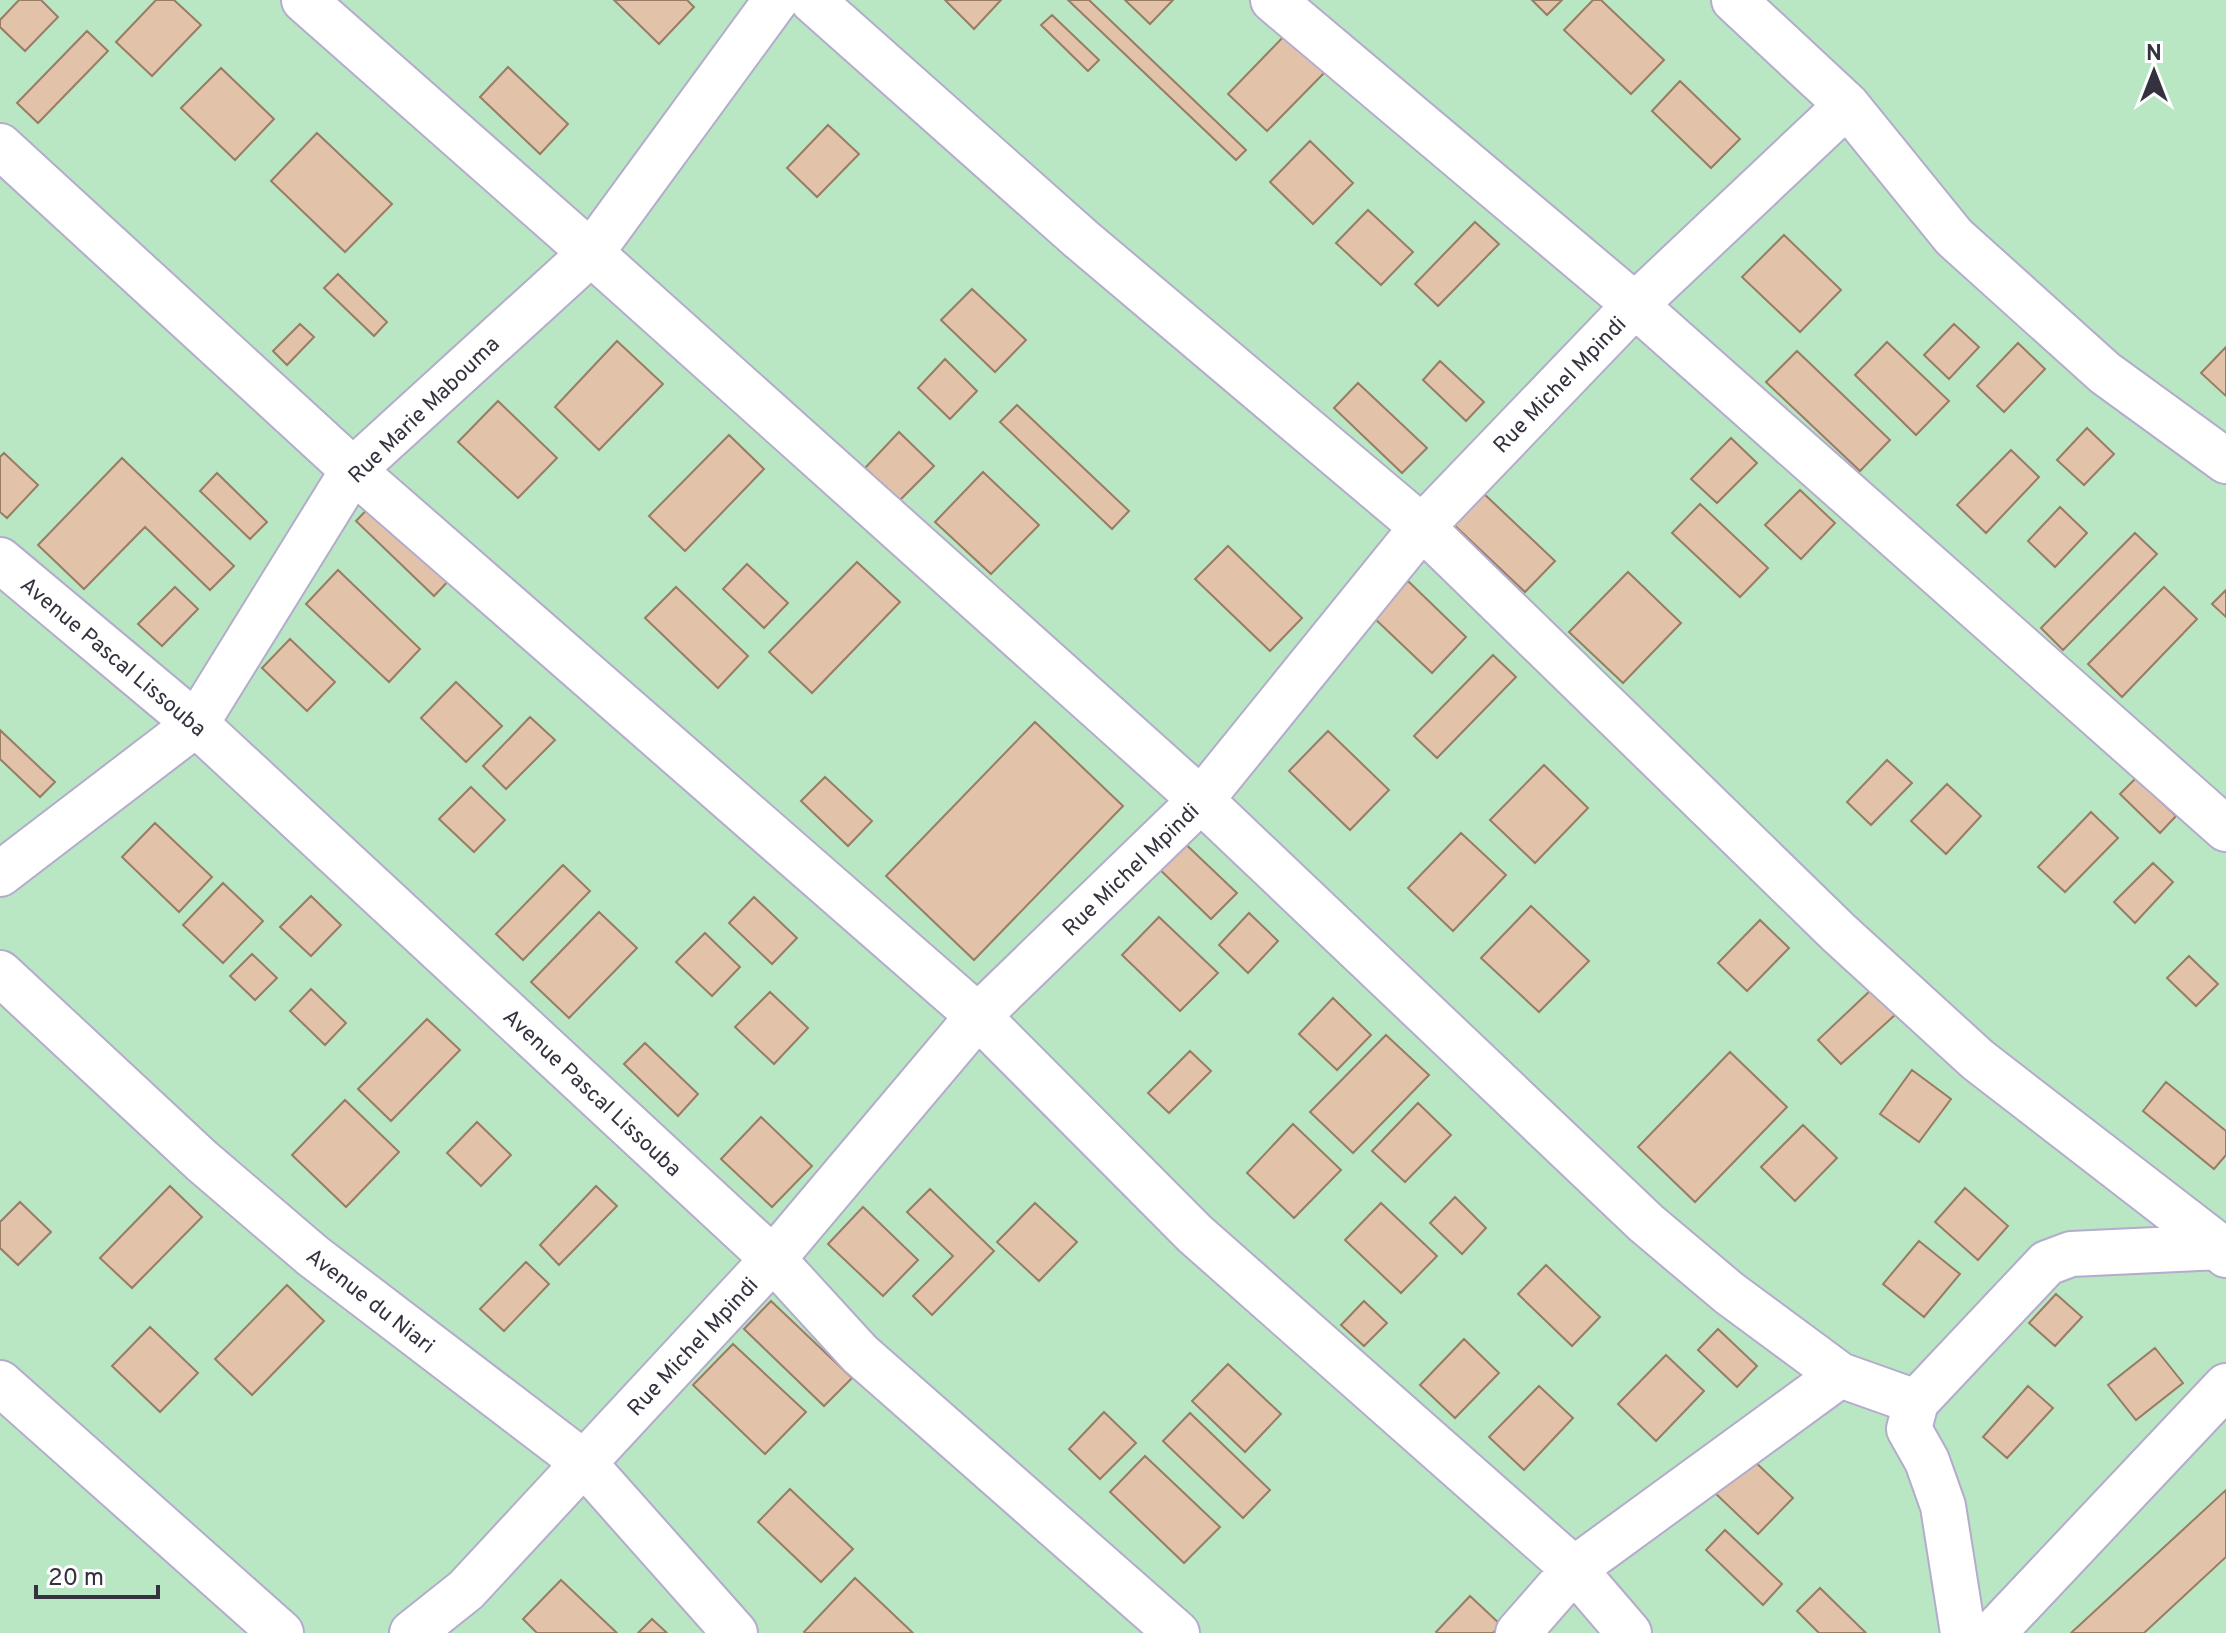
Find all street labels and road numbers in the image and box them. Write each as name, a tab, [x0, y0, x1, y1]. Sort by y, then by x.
street label: Rue Michel Mpindi	[1489, 312, 1633, 460]
street label: Rue Marie Mabouma	[343, 332, 506, 490]
street label: Avenue Pascal Lissouba	[14, 572, 211, 744]
street label: Rue Michel Mpindi	[1058, 799, 1206, 943]
street label: Avenue Pascal Lissouba	[496, 1004, 686, 1184]
street label: Avenue du Niari	[300, 1243, 439, 1361]
street label: Rue Michel Mpindi	[623, 1273, 765, 1423]

